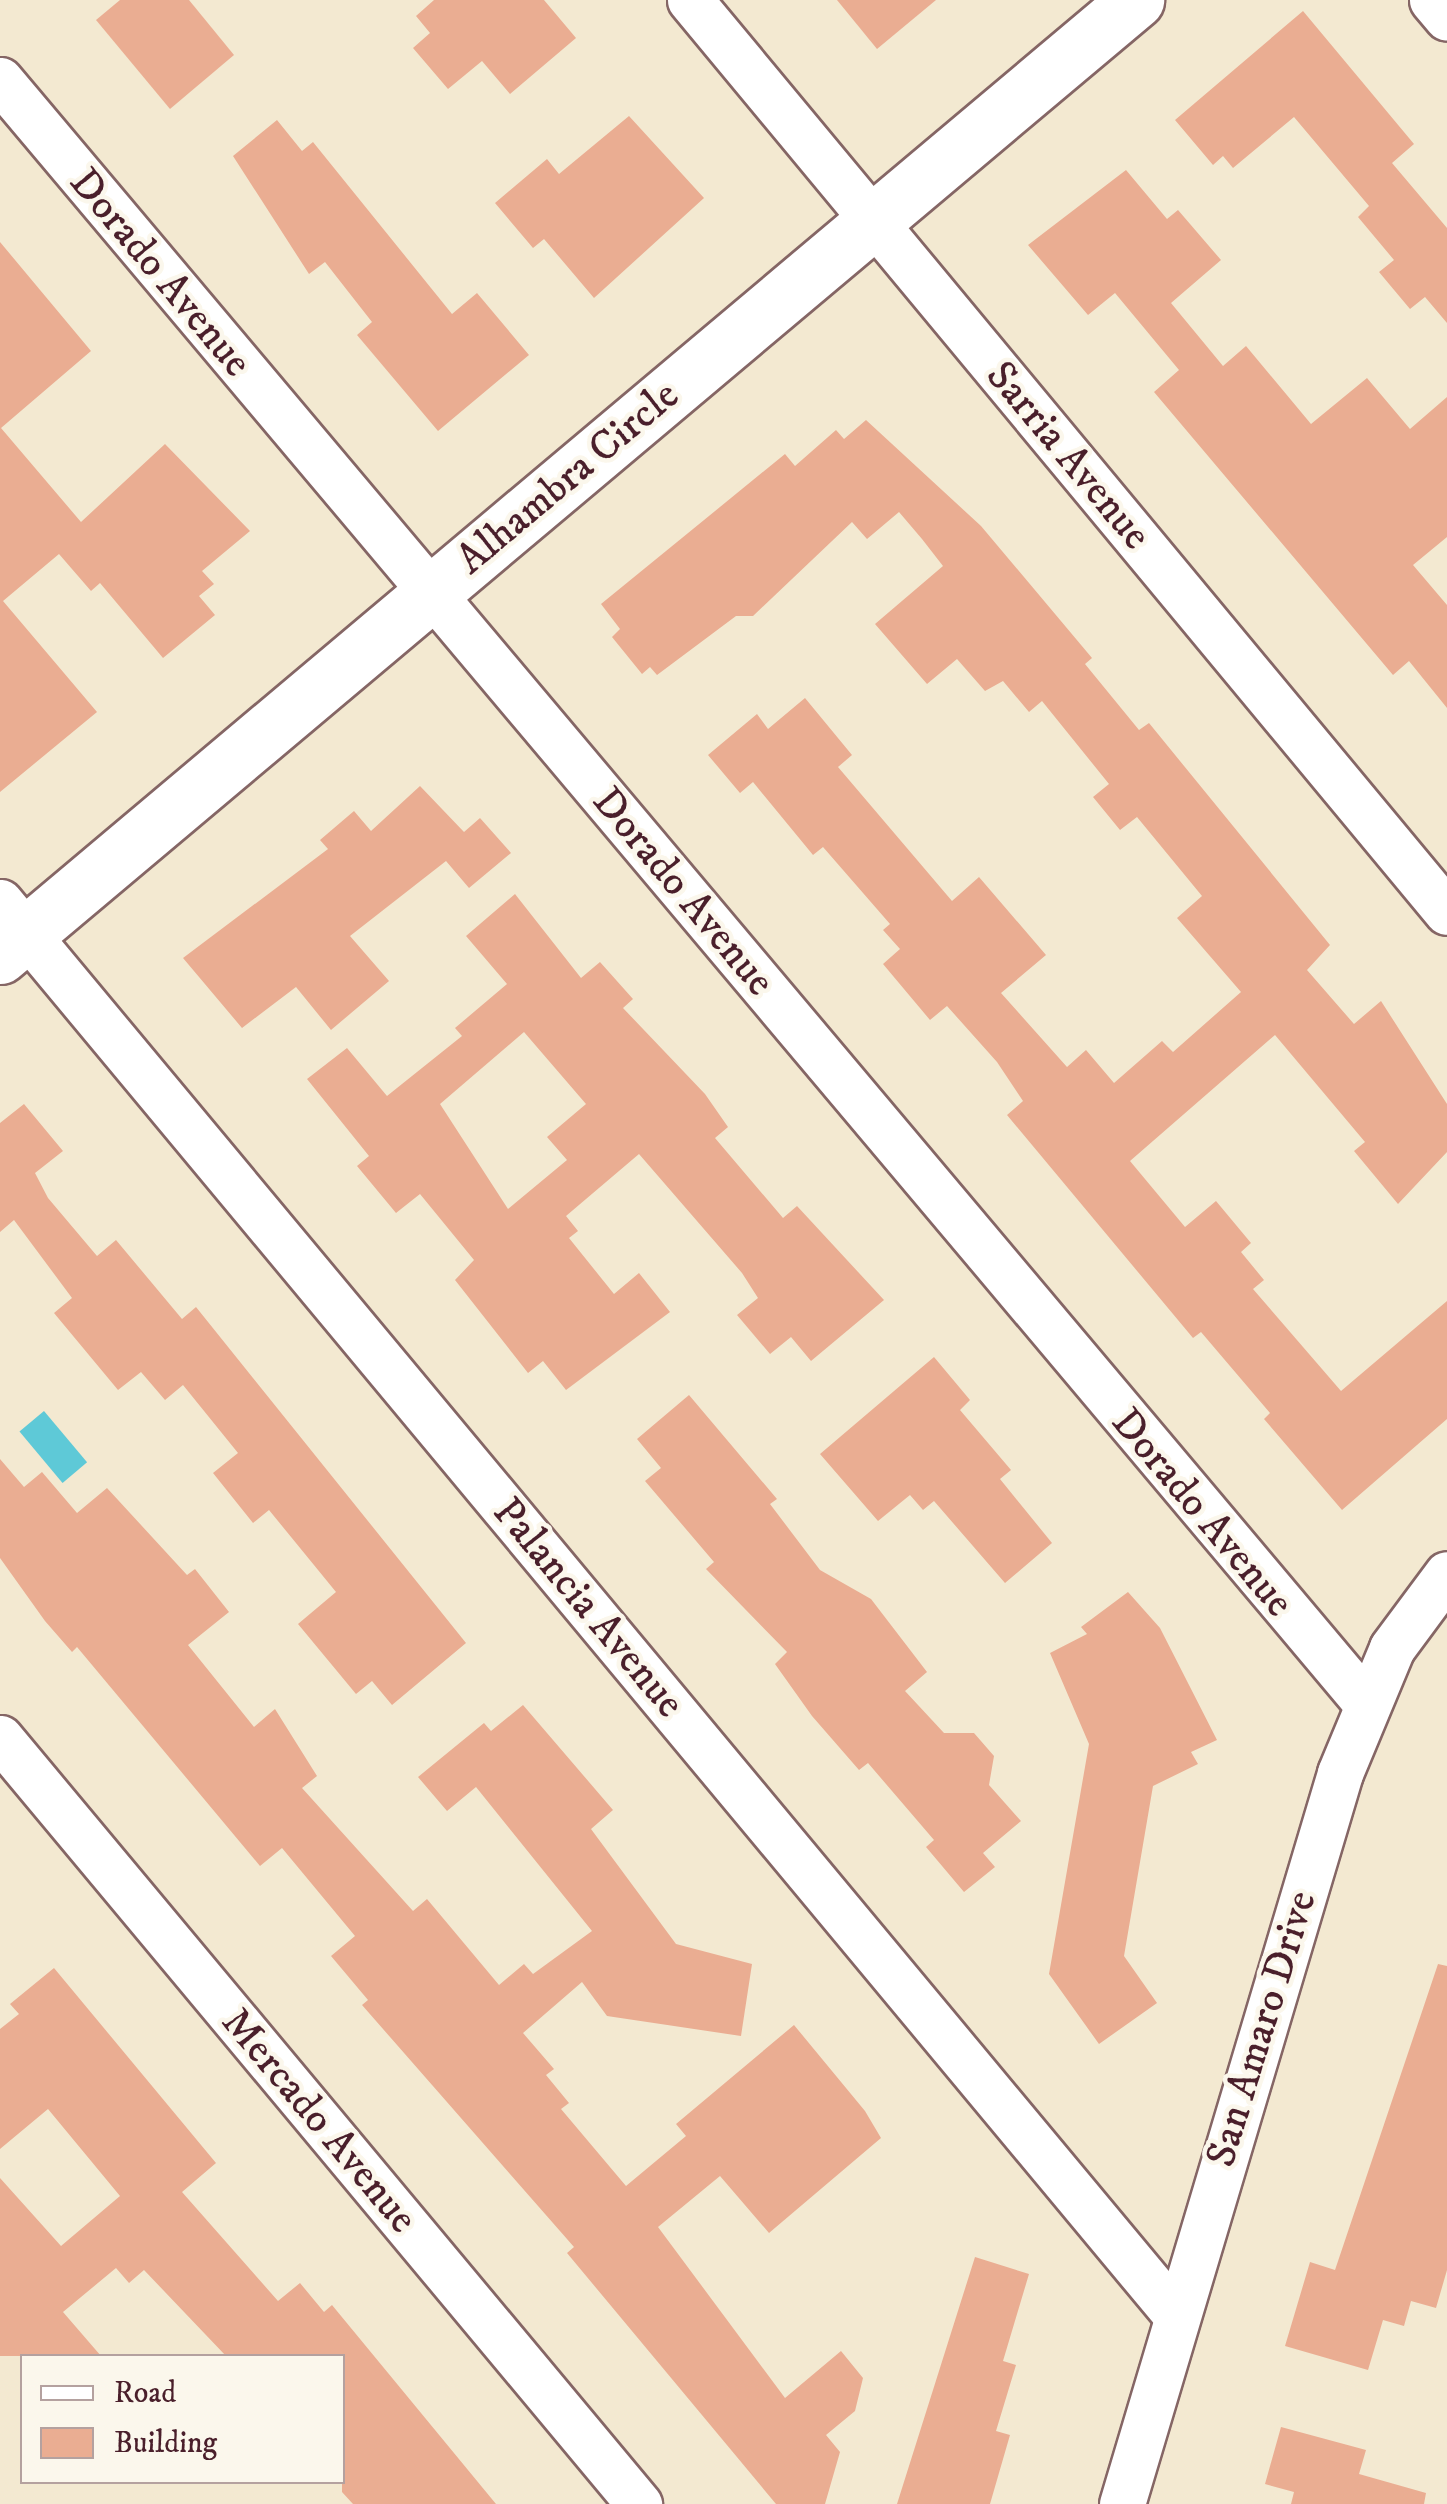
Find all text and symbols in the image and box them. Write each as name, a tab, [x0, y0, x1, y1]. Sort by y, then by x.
street label: Dorado Avenue	[58, 159, 262, 387]
street label: Sarria Avenue	[975, 352, 1161, 560]
street label: Alhambra Circle	[447, 370, 689, 586]
street label: Dorado Avenue	[581, 778, 785, 1006]
street label: Dorado Avenue	[1100, 1399, 1304, 1627]
street label: Palancia Avenue	[481, 1488, 695, 1728]
street label: San Amaro Drive	[1196, 1885, 1328, 2173]
street label: Mercado Avenue	[210, 1998, 428, 2244]
legend	[20, 2354, 345, 2484]
text: Road	[114, 2375, 176, 2412]
text: Building	[114, 2425, 217, 2462]

